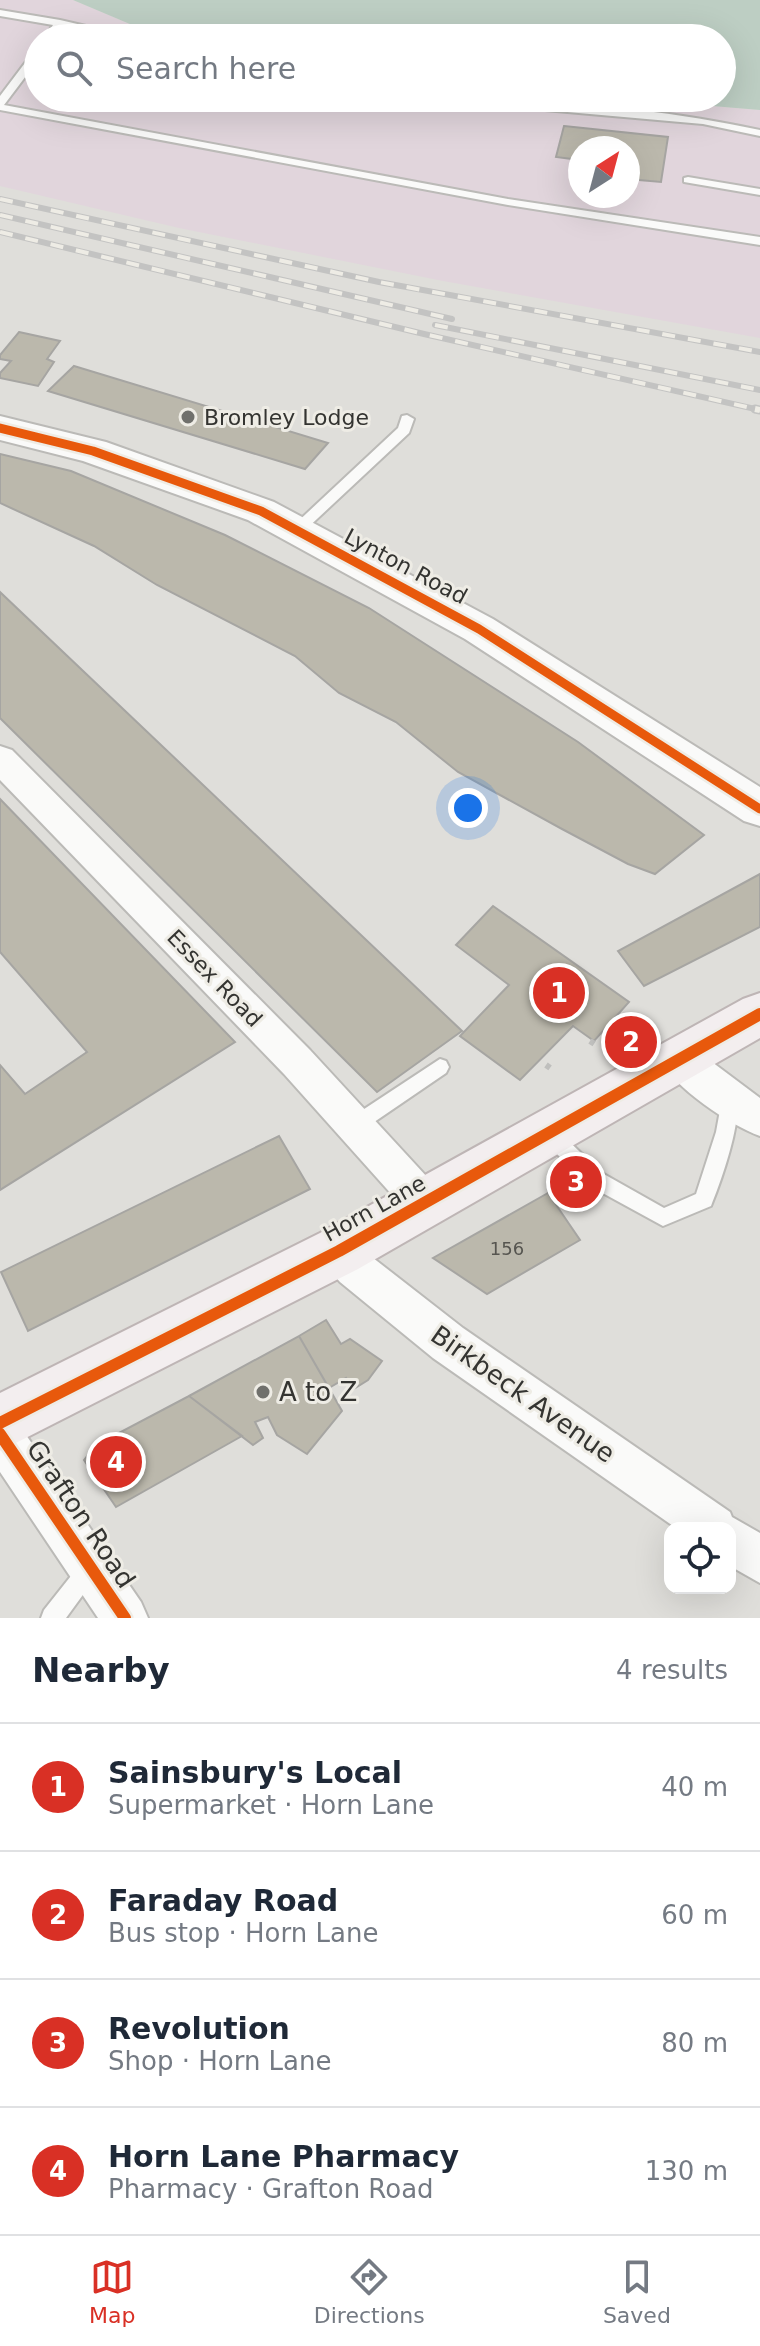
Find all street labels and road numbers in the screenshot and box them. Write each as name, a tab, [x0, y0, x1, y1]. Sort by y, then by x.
street label: Lynton Road	[340, 524, 471, 609]
street label: Essex Road	[162, 925, 267, 1032]
street label: Horn Lane	[319, 1170, 430, 1247]
street label: Birkbeck Avenue	[425, 1319, 621, 1469]
street label: Grafton Road	[21, 1434, 141, 1594]

